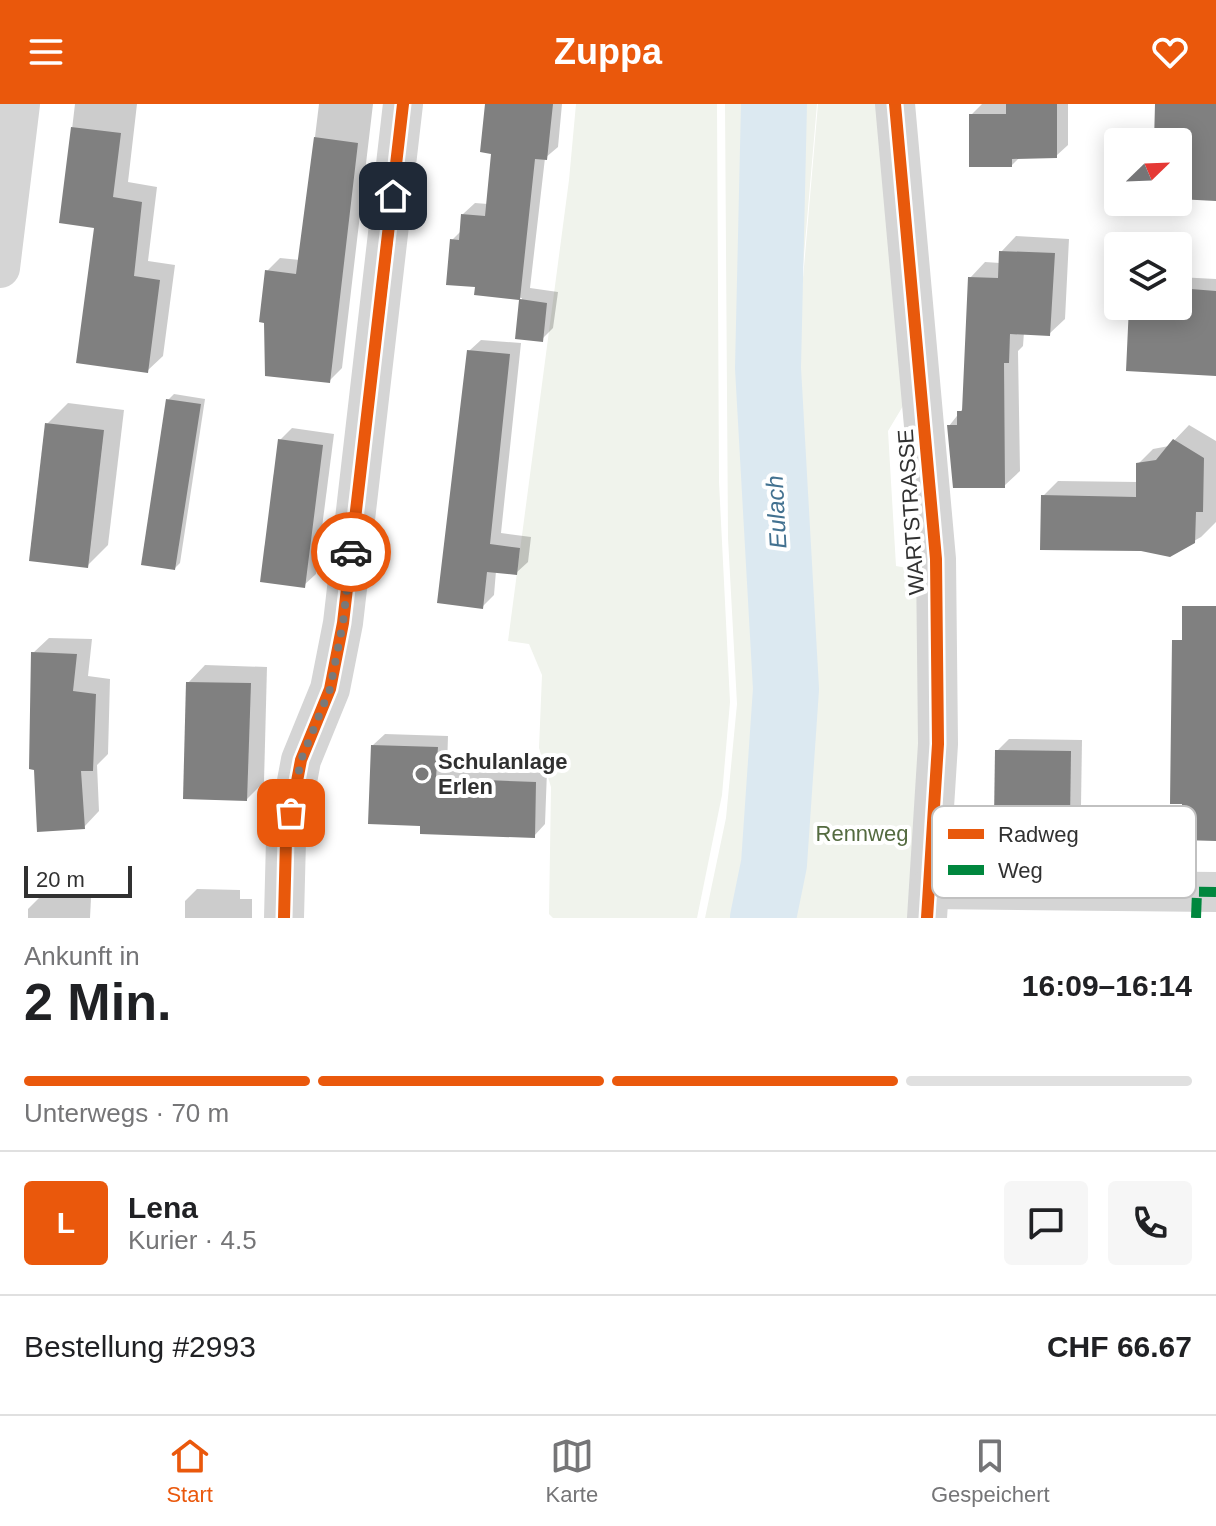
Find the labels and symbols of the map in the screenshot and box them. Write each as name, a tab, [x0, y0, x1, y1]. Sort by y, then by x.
north arrow	[1104, 128, 1192, 216]
pin	[359, 162, 427, 230]
street label: WARTSTRASSE	[893, 428, 929, 596]
water label: Eulach	[761, 475, 791, 549]
courier	[311, 512, 391, 592]
place label: Schulanlage Erlen	[438, 749, 568, 799]
marker: Schulanlage Erlen	[413, 765, 431, 783]
pin	[257, 779, 325, 847]
legend	[932, 806, 1196, 898]
park label: Rennweg	[816, 821, 908, 846]
text: Radweg	[998, 822, 1079, 847]
text: Weg	[998, 858, 1043, 883]
scale bar	[24, 862, 132, 898]

